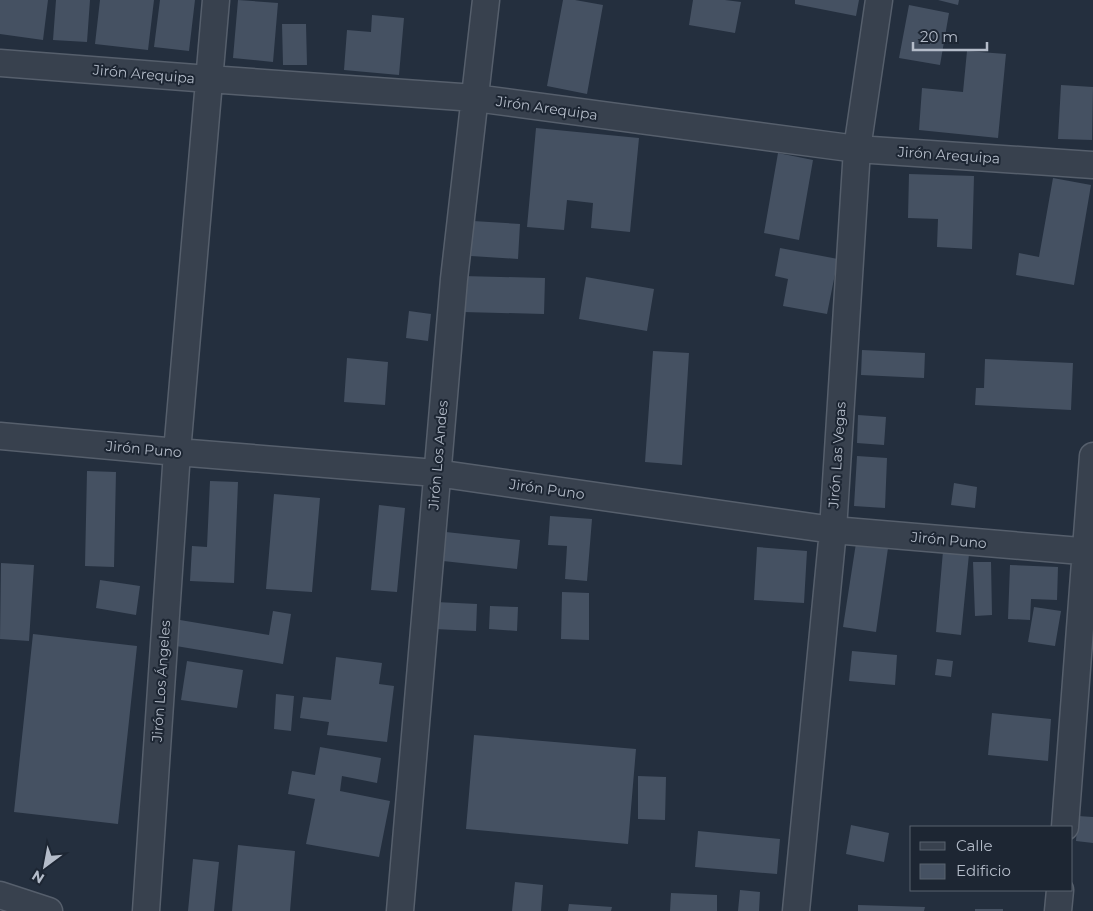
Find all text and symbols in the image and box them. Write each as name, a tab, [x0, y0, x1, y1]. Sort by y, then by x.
scale bar	[913, 20, 987, 52]
text: 20 m	[920, 27, 958, 46]
street label: Jirón Arequipa	[91, 60, 196, 87]
street label: Jirón Arequipa	[494, 92, 599, 124]
street label: Jirón Arequipa	[896, 142, 1001, 168]
street label: Jirón Los Andes	[424, 399, 452, 511]
street label: Jirón Las Vegas	[824, 401, 850, 510]
street label: Jirón Puno	[104, 437, 183, 461]
street label: Jirón Puno	[507, 475, 586, 503]
street label: Jirón Puno	[909, 528, 988, 552]
street label: Jirón Los Ángeles	[148, 619, 174, 744]
legend	[910, 826, 1073, 891]
text: Calle	[956, 836, 993, 855]
north arrow	[20, 841, 70, 891]
text: Edificio	[956, 861, 1011, 880]
text: N	[29, 866, 48, 888]

